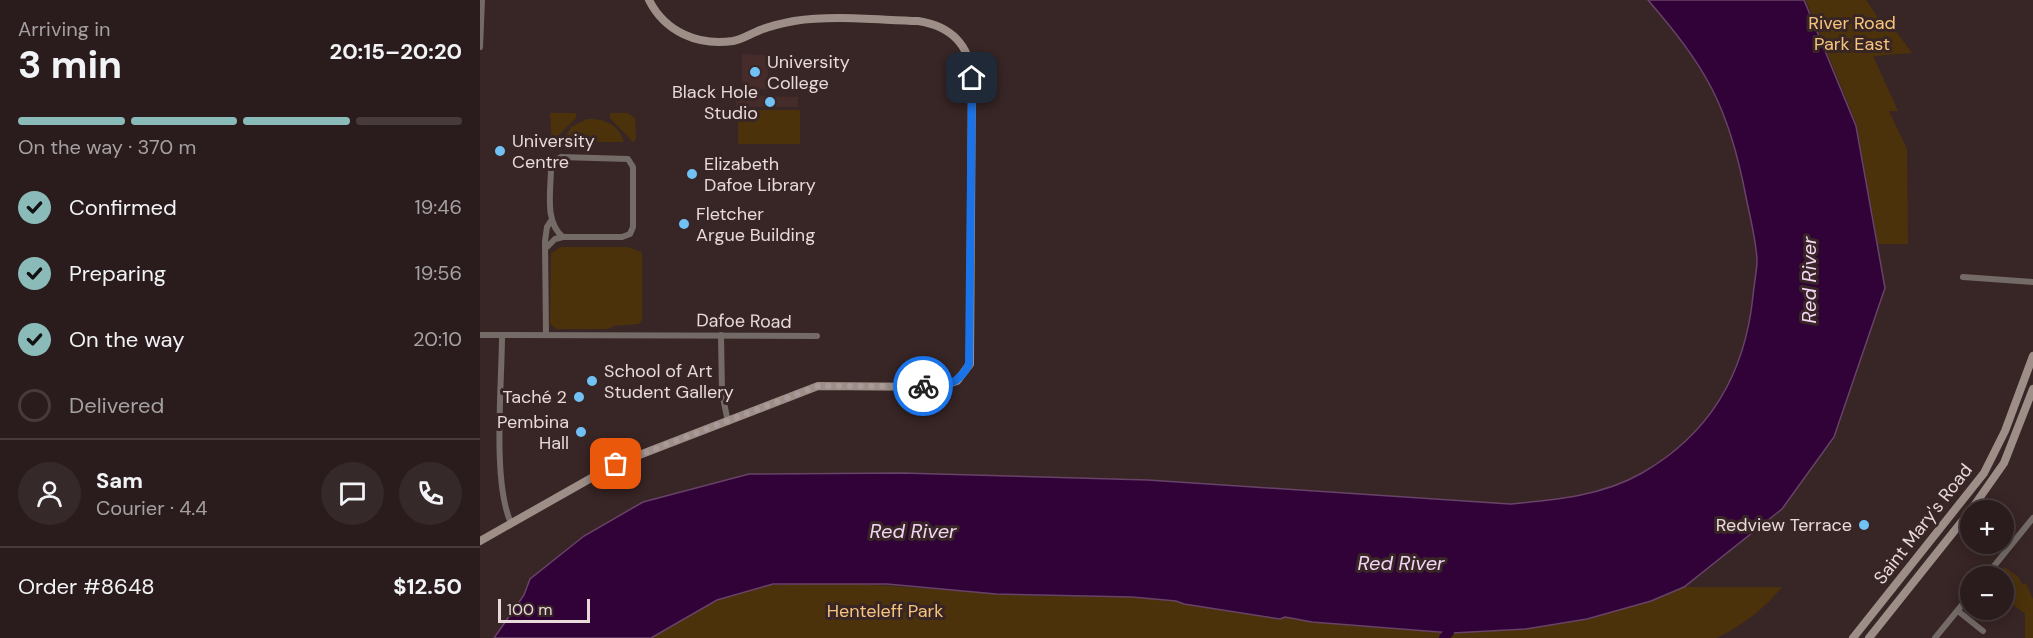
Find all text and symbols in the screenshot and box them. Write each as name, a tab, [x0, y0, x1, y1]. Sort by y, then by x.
park label: River Road Park East	[1808, 11, 1896, 56]
text: Arriving in	[18, 16, 110, 42]
text: 20:15–20:20	[330, 37, 462, 66]
text: 3 min	[18, 39, 122, 90]
place label: University College	[767, 50, 850, 95]
pin	[946, 52, 997, 103]
icon: home	[955, 61, 988, 94]
marker: University College	[748, 65, 762, 79]
place label: Black Hole Studio	[672, 80, 758, 125]
marker: Black Hole Studio	[763, 95, 777, 109]
place label: University Centre	[512, 129, 595, 174]
text: On the way · 370 m	[18, 134, 196, 160]
marker: University Centre	[493, 144, 507, 158]
place label: Elizabeth Dafoe Library	[704, 152, 816, 197]
marker: Elizabeth Dafoe Library	[685, 167, 699, 181]
icon: check	[18, 191, 51, 224]
text: Confirmed	[69, 193, 177, 222]
text: 19:46	[414, 194, 462, 220]
place label: Fletcher Argue Building	[696, 202, 815, 247]
marker: Fletcher Argue Building	[677, 217, 691, 231]
water label: Red River	[1796, 236, 1822, 324]
icon: check	[18, 257, 51, 290]
text: Preparing	[69, 259, 166, 288]
text: 19:56	[414, 260, 462, 286]
street label: Dafoe Road	[696, 308, 792, 334]
icon: check	[18, 323, 51, 356]
text: On the way	[69, 325, 184, 354]
text: 20:10	[413, 326, 462, 352]
courier	[893, 356, 953, 416]
place label: School of Art Student Gallery	[604, 359, 734, 404]
icon: bike	[907, 370, 940, 403]
marker: School of Art Student Gallery	[585, 374, 599, 388]
place label: Taché 2	[502, 385, 567, 409]
marker: Taché 2	[572, 390, 586, 404]
text: Delivered	[69, 391, 164, 420]
place label: Pembina Hall	[497, 410, 569, 455]
marker: Pembina Hall	[574, 425, 588, 439]
pin	[590, 438, 641, 489]
icon: bag	[599, 447, 632, 480]
street label: Saint Mary's Road	[1868, 459, 1978, 589]
button: person	[18, 462, 81, 525]
button: chat	[321, 462, 384, 525]
button: phone	[399, 462, 462, 525]
text: Sam	[96, 466, 143, 495]
text: Courier · 4.4	[96, 495, 207, 521]
map controls	[1960, 500, 2014, 620]
button: +	[1960, 500, 2014, 554]
place label: Redview Terrace	[1716, 513, 1852, 537]
water label: Red River	[869, 518, 957, 544]
marker: Redview Terrace	[1857, 518, 1871, 532]
water label: Red River	[1357, 550, 1445, 576]
button: −	[1960, 566, 2014, 620]
text: Order #8648	[18, 572, 155, 601]
text: $12.50	[393, 572, 462, 601]
scale bar	[498, 596, 590, 624]
text: 100 m	[507, 599, 552, 620]
park label: Henteleff Park	[827, 599, 943, 623]

